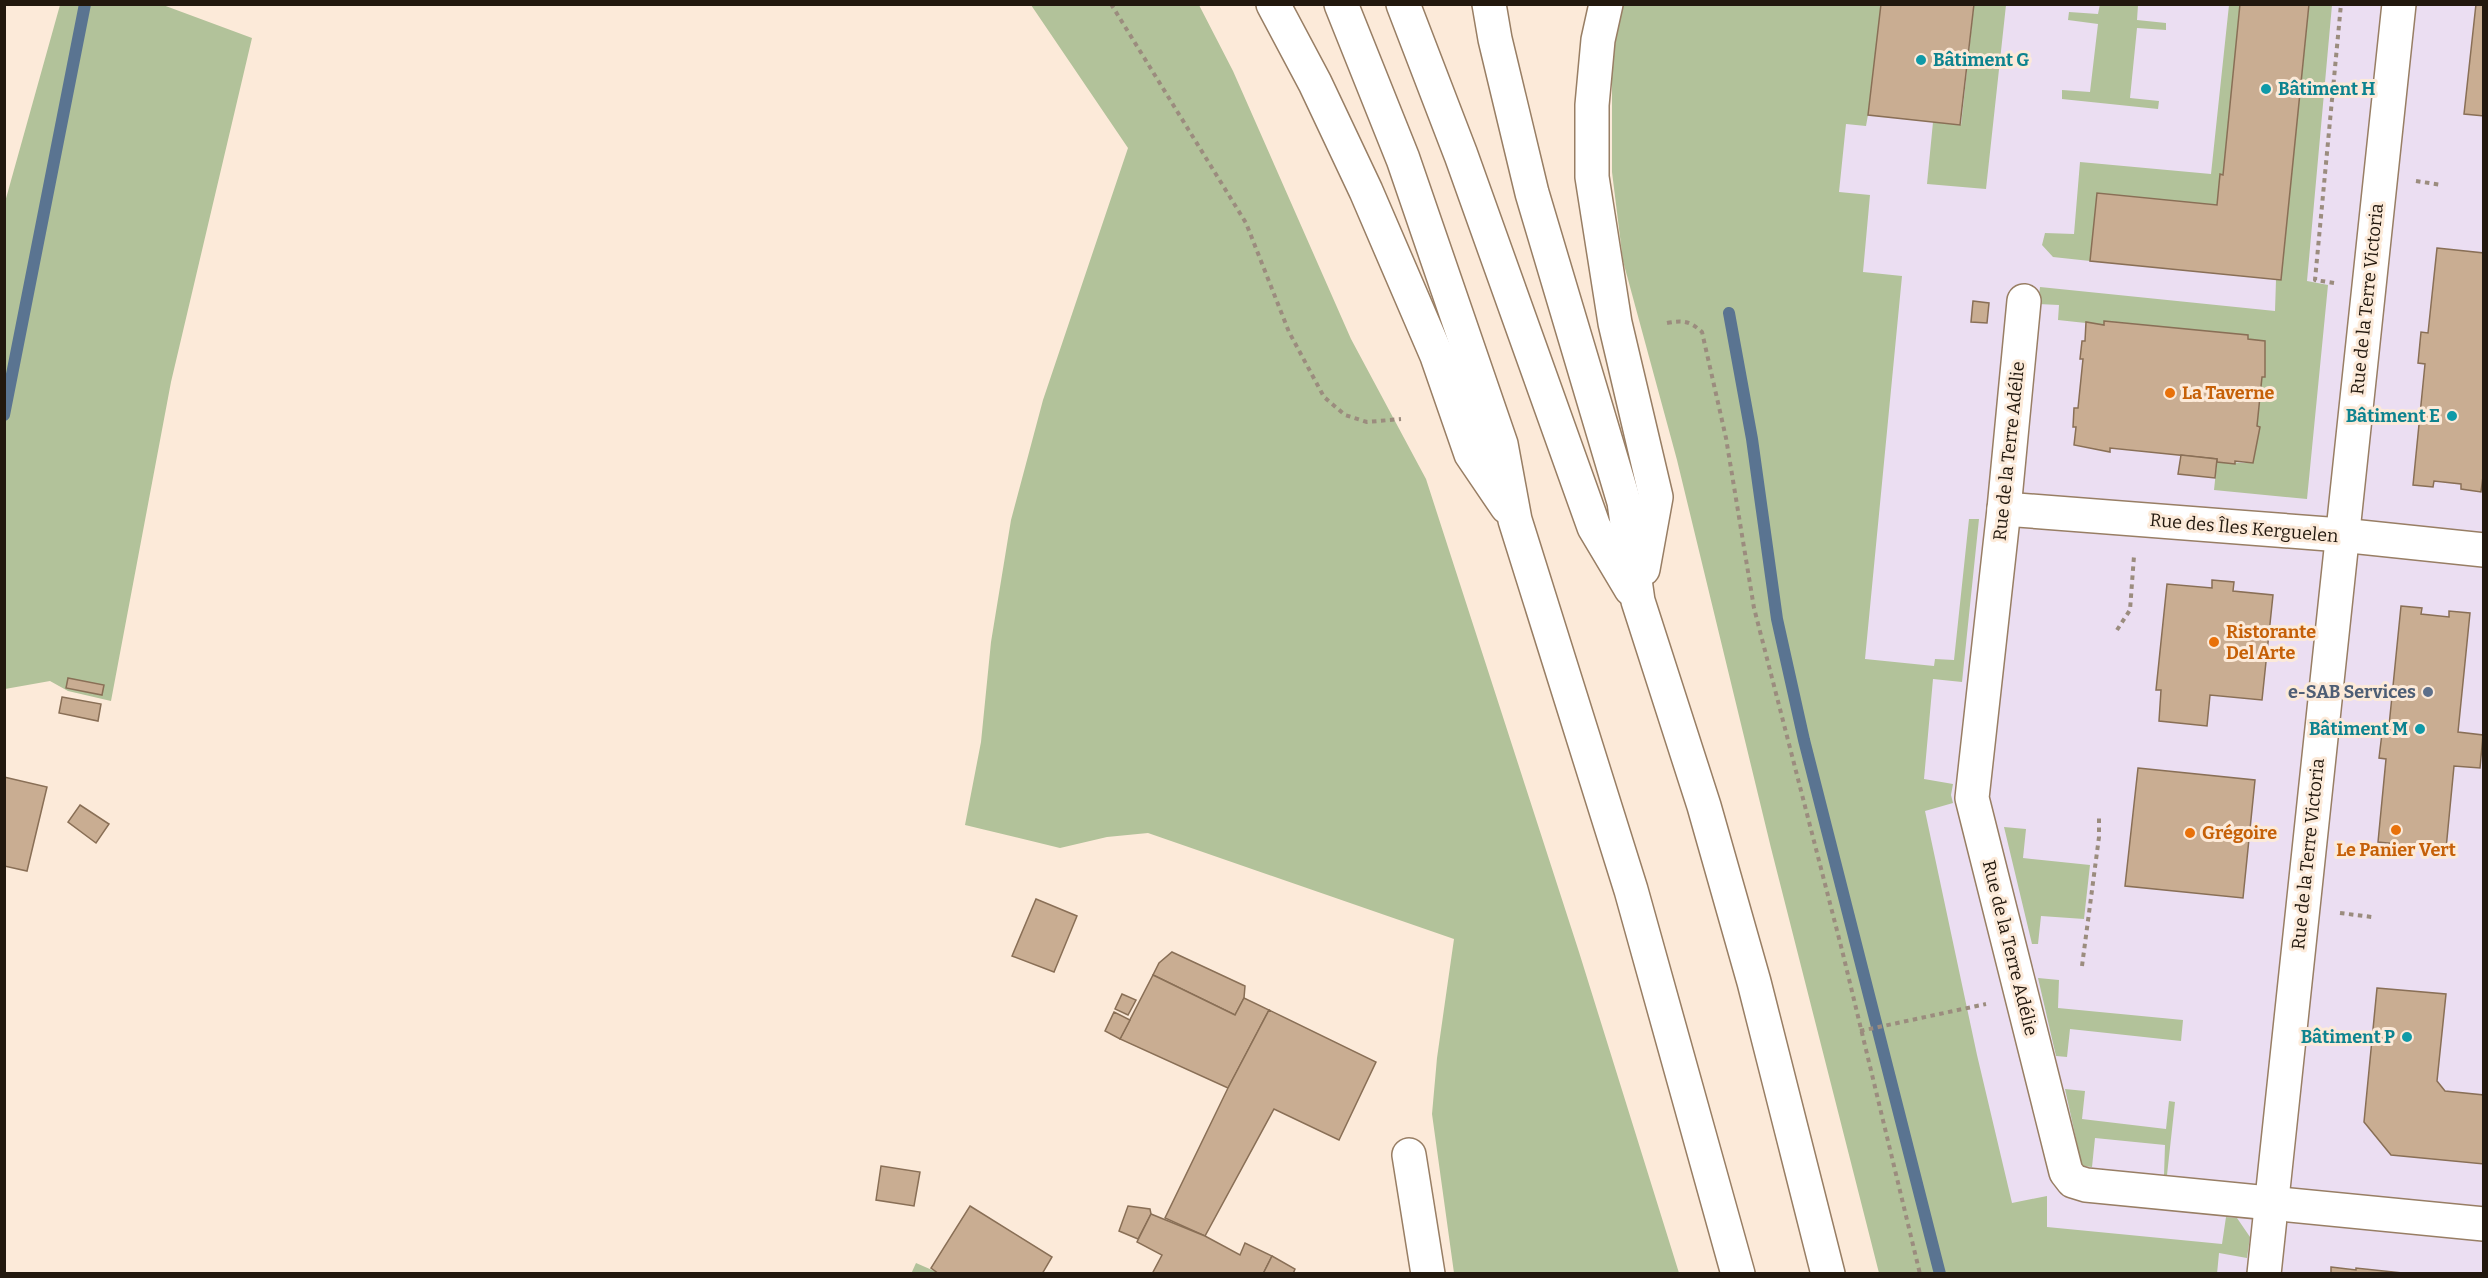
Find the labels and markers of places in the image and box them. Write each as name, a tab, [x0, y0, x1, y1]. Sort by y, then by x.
place label: Bâtiment G	[1933, 49, 2029, 71]
marker: Bâtiment G	[1914, 53, 1928, 67]
place label: Bâtiment H	[2278, 78, 2376, 100]
marker: Bâtiment H	[2259, 82, 2273, 96]
place label: La Taverne	[2182, 382, 2275, 404]
marker: La Taverne	[2163, 386, 2177, 400]
place label: Bâtiment E	[2346, 405, 2440, 427]
marker: Bâtiment E	[2445, 409, 2459, 423]
place label: Ristorante Del Arte	[2226, 621, 2316, 664]
marker: Ristorante Del Arte	[2207, 635, 2221, 649]
place label: e-SAB Services	[2288, 681, 2416, 703]
marker: e-SAB Services	[2421, 685, 2435, 699]
place label: Bâtiment M	[2309, 718, 2408, 740]
marker: Bâtiment M	[2413, 722, 2427, 736]
place label: Grégoire	[2202, 822, 2277, 844]
marker: Le Panier Vert	[2389, 823, 2403, 837]
marker: Grégoire	[2183, 826, 2197, 840]
place label: Le Panier Vert	[2336, 839, 2456, 861]
place label: Bâtiment P	[2301, 1026, 2395, 1048]
marker: Bâtiment P	[2400, 1030, 2414, 1044]

